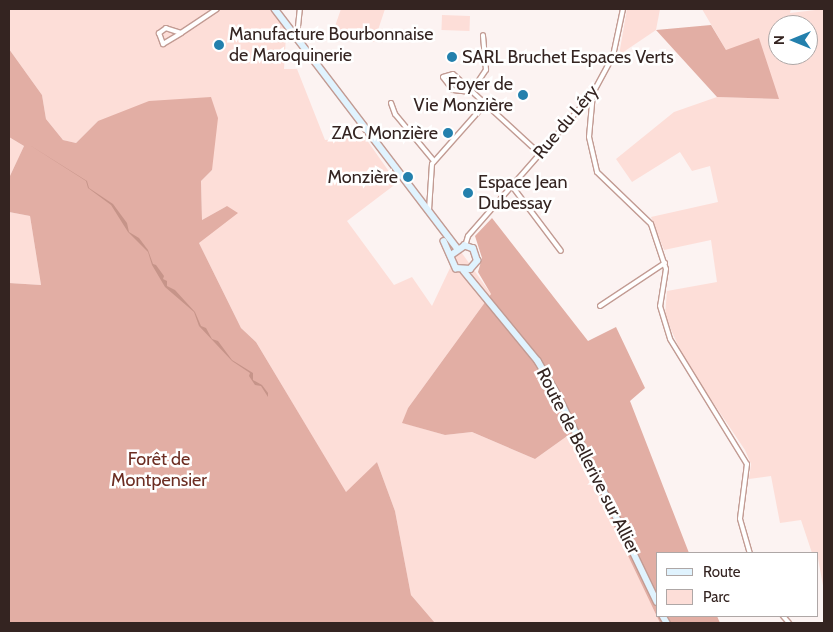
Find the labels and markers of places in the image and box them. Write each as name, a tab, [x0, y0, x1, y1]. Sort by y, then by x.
place label: Manufacture Bourbonnaise de Maroquinerie	[229, 24, 433, 66]
marker: Manufacture Bourbonnaise de Maroquinerie	[213, 39, 225, 51]
place label: SARL Bruchet Espaces Verts	[462, 46, 674, 68]
marker: SARL Bruchet Espaces Verts	[446, 51, 458, 63]
place label: Foyer de Vie Monzière	[414, 74, 513, 116]
marker: Foyer de Vie Monzière	[517, 89, 529, 101]
place label: ZAC Monzière	[332, 122, 438, 144]
marker: ZAC Monzière	[442, 127, 454, 139]
place label: Monzière	[327, 166, 398, 188]
marker: Monzière	[402, 171, 414, 183]
place label: Espace Jean Dubessay	[478, 172, 568, 214]
marker: Espace Jean Dubessay	[462, 187, 474, 199]

